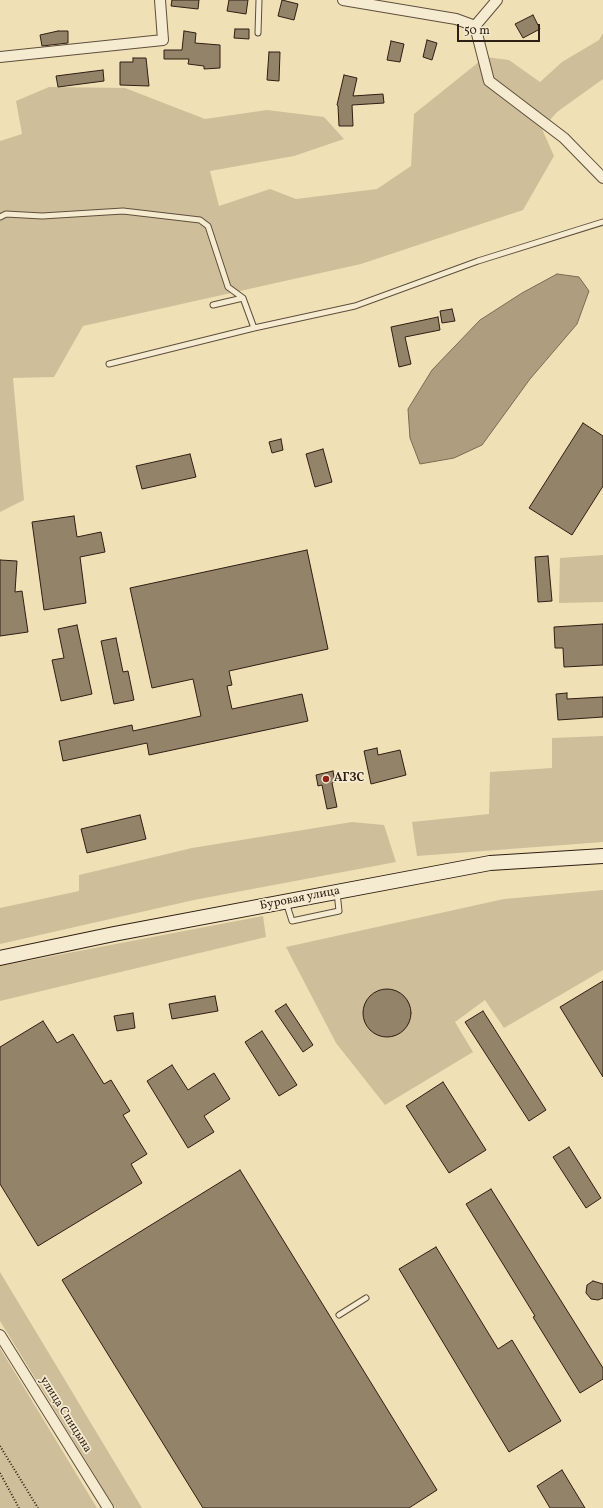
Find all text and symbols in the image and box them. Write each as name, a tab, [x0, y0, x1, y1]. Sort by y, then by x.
scale bar	[459, 16, 542, 42]
text: 50 m	[464, 23, 490, 39]
place label: АГЗС	[334, 772, 364, 786]
marker: АГЗС	[321, 774, 331, 784]
street label: Буровая улица	[259, 884, 341, 914]
street label: улица Спицына	[36, 1374, 94, 1456]

